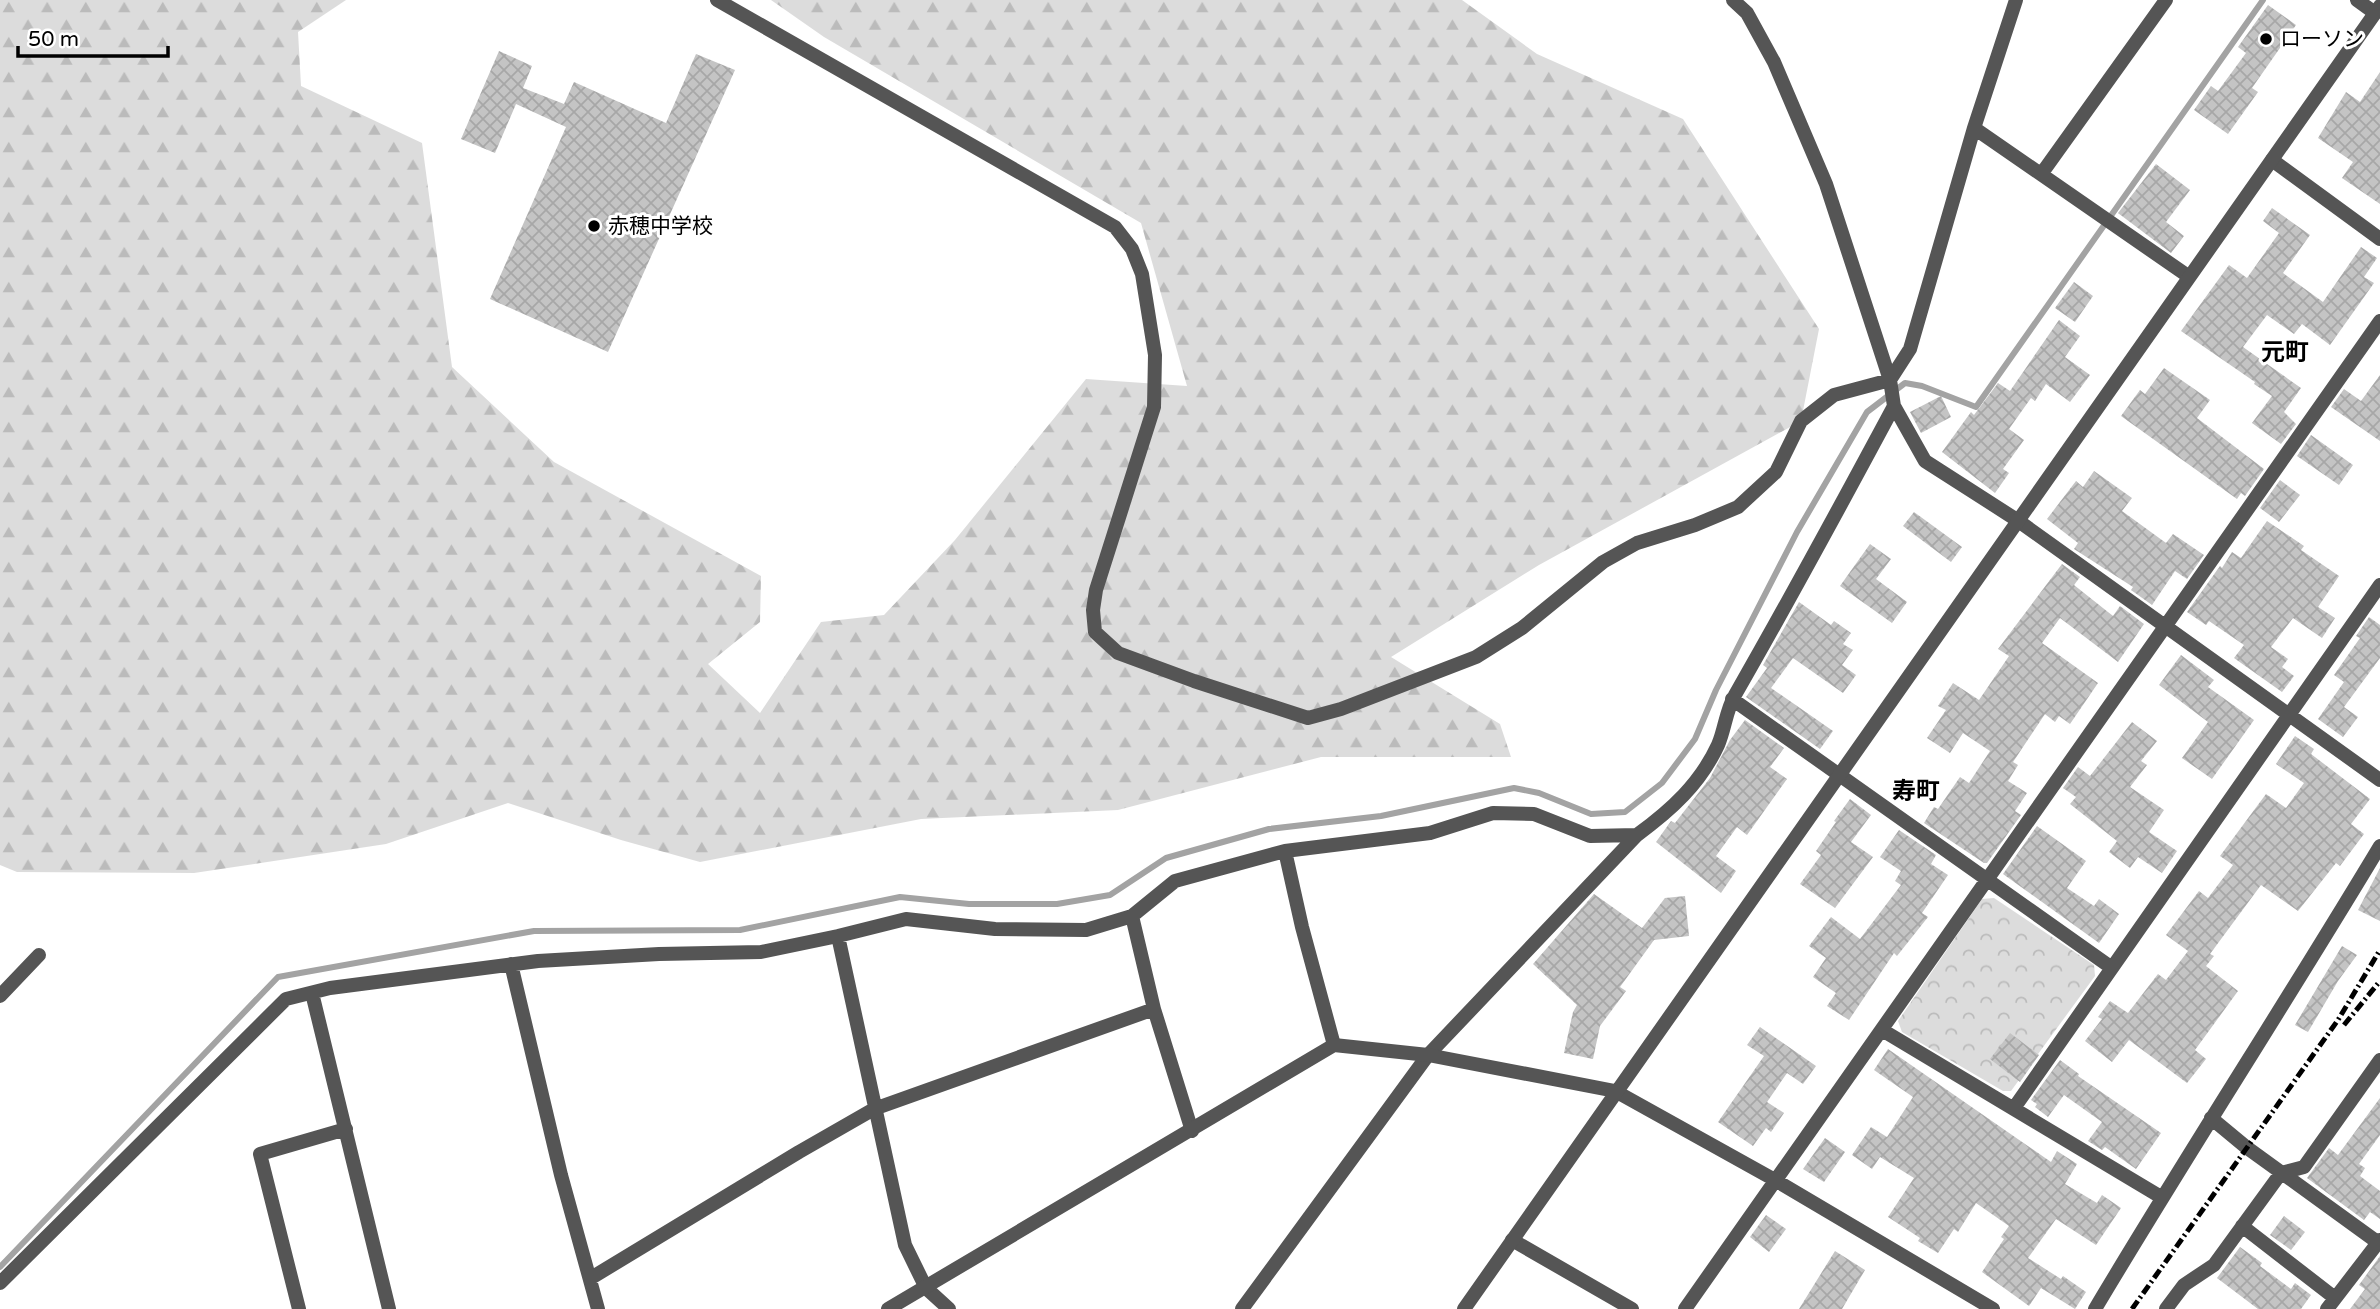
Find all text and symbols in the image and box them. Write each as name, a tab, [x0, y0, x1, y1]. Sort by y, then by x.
scale bar	[18, 14, 168, 58]
text: 50 m	[28, 27, 79, 52]
place label: ローソン	[2280, 27, 2364, 52]
marker: ローソン	[2258, 31, 2274, 47]
place label: 赤穂中学校	[608, 214, 713, 239]
marker: 赤穂中学校	[586, 218, 602, 234]
district label: 元町	[2261, 338, 2309, 367]
district label: 寿町	[1892, 777, 1940, 806]

